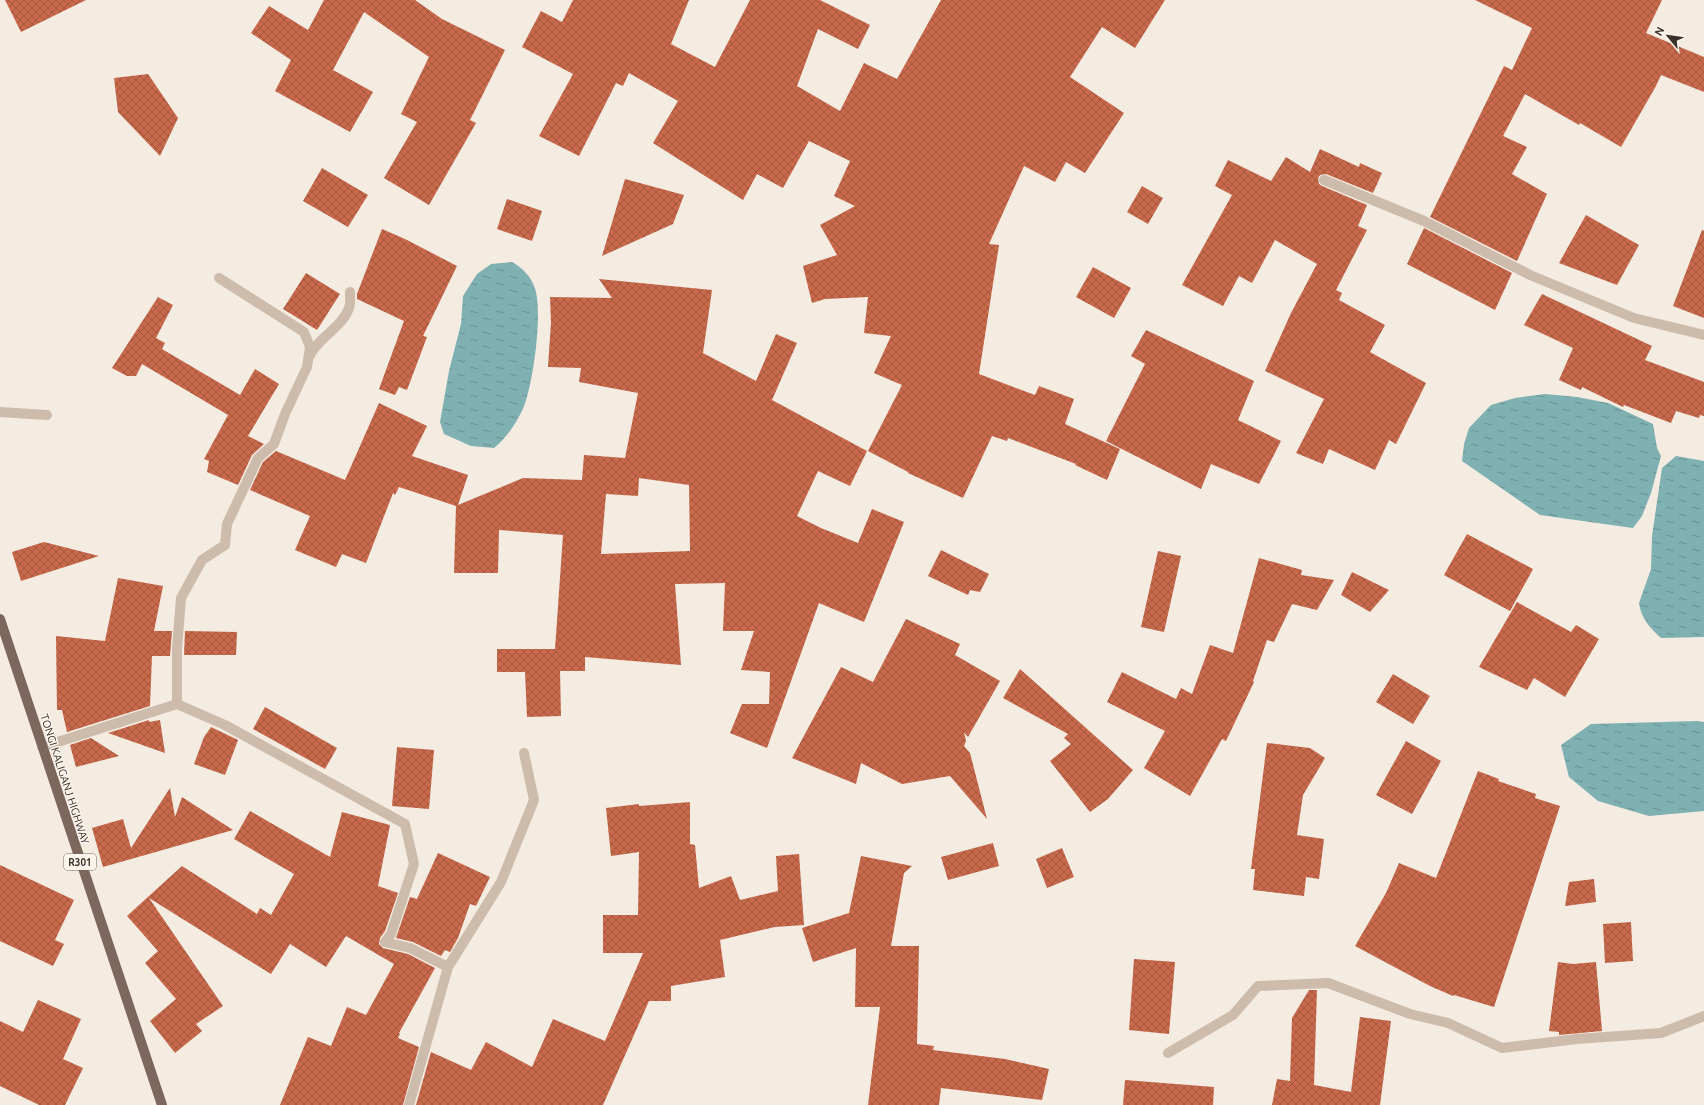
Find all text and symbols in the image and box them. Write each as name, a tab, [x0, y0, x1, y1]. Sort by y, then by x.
north arrow	[1648, 16, 1688, 56]
text: N	[1652, 25, 1666, 38]
street label: TONGI KALIGANJ HIGHWAY	[38, 712, 92, 846]
road number: R301	[64, 854, 96, 870]

